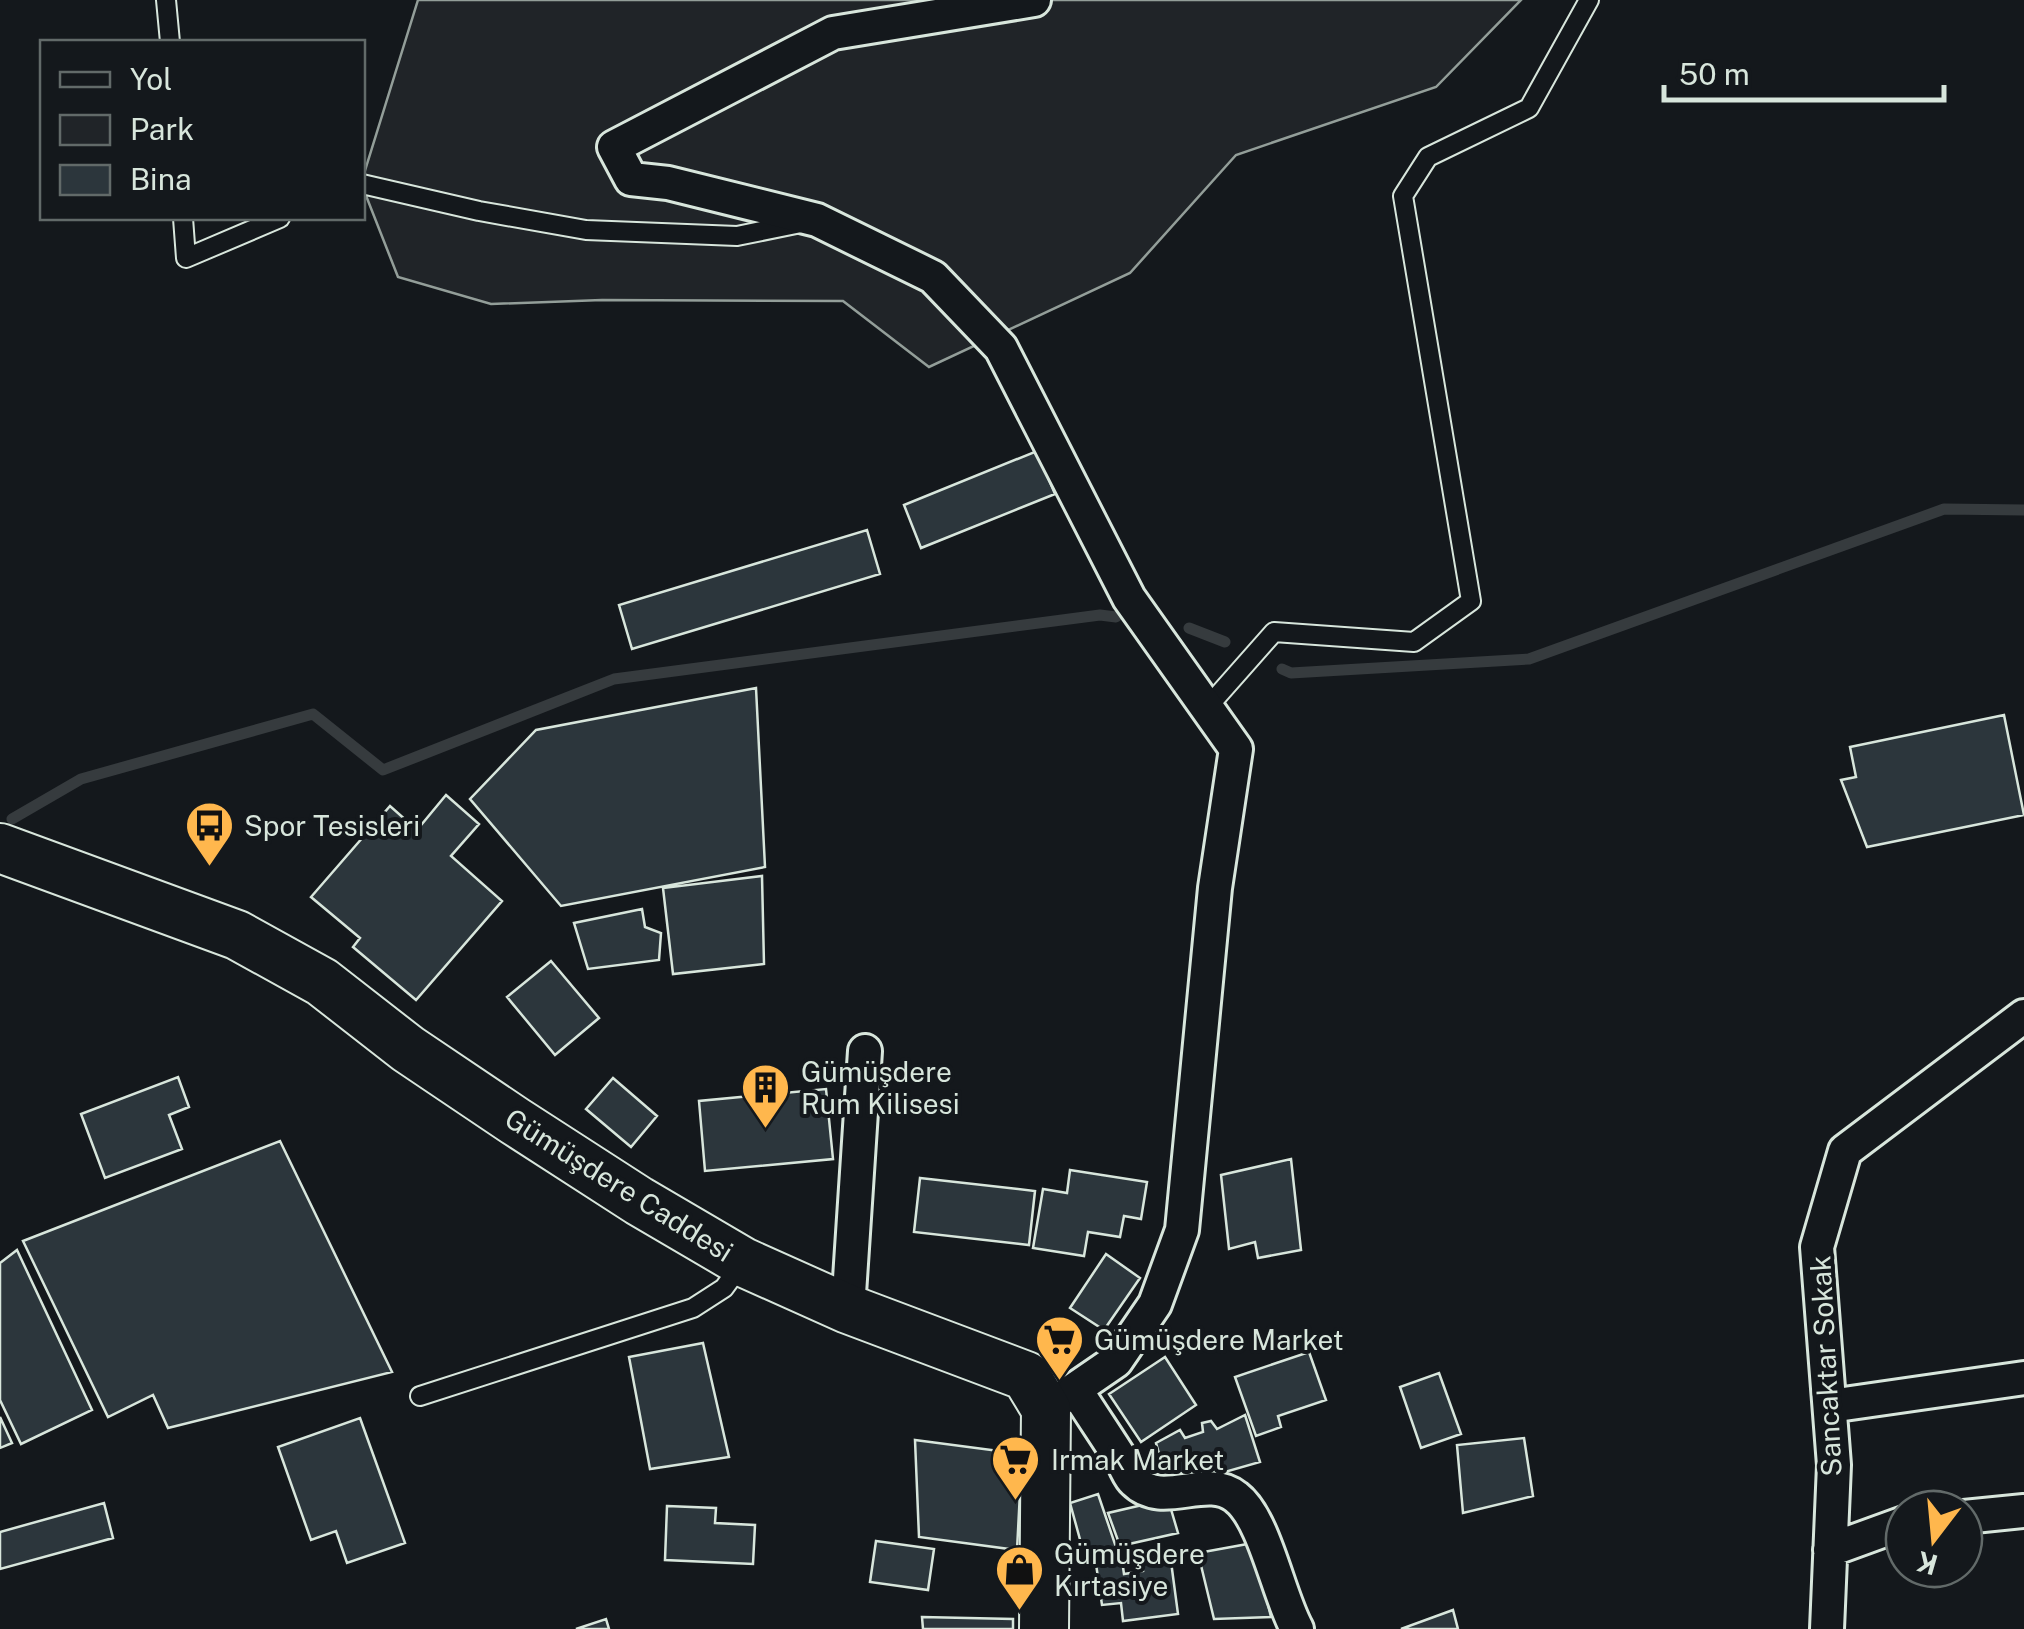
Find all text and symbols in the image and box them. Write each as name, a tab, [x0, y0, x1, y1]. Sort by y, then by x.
legend	[40, 40, 365, 220]
scale bar	[1664, 40, 1944, 102]
text: 50 m	[1679, 56, 1750, 92]
text: Yol	[130, 61, 172, 97]
text: Park	[130, 111, 194, 147]
text: Bina	[130, 161, 192, 197]
bus stop icon: Spor Tesisleri	[183, 800, 235, 868]
place label: Spor Tesisleri	[244, 809, 420, 842]
place label: Gümüşdere Rum Kilisesi	[801, 1055, 960, 1120]
building icon: Gümüşdere Rum Kilisesi	[740, 1062, 792, 1130]
street label: Gümüşdere Caddesi	[499, 1101, 739, 1268]
street label: Sancaktar Sokak	[1803, 1255, 1848, 1477]
supermarket icon: Gümüşdere Market	[1033, 1314, 1085, 1382]
place label: Gümüşdere Market	[1094, 1323, 1344, 1356]
supermarket icon: Irmak Market	[990, 1434, 1042, 1502]
place label: Irmak Market	[1051, 1443, 1224, 1476]
north arrow	[1884, 1489, 1984, 1589]
place label: Gümüşdere Kırtasiye	[1054, 1537, 1205, 1602]
shop icon: Gümüşdere Kırtasiye	[993, 1544, 1045, 1612]
text: K	[1913, 1545, 1941, 1582]

